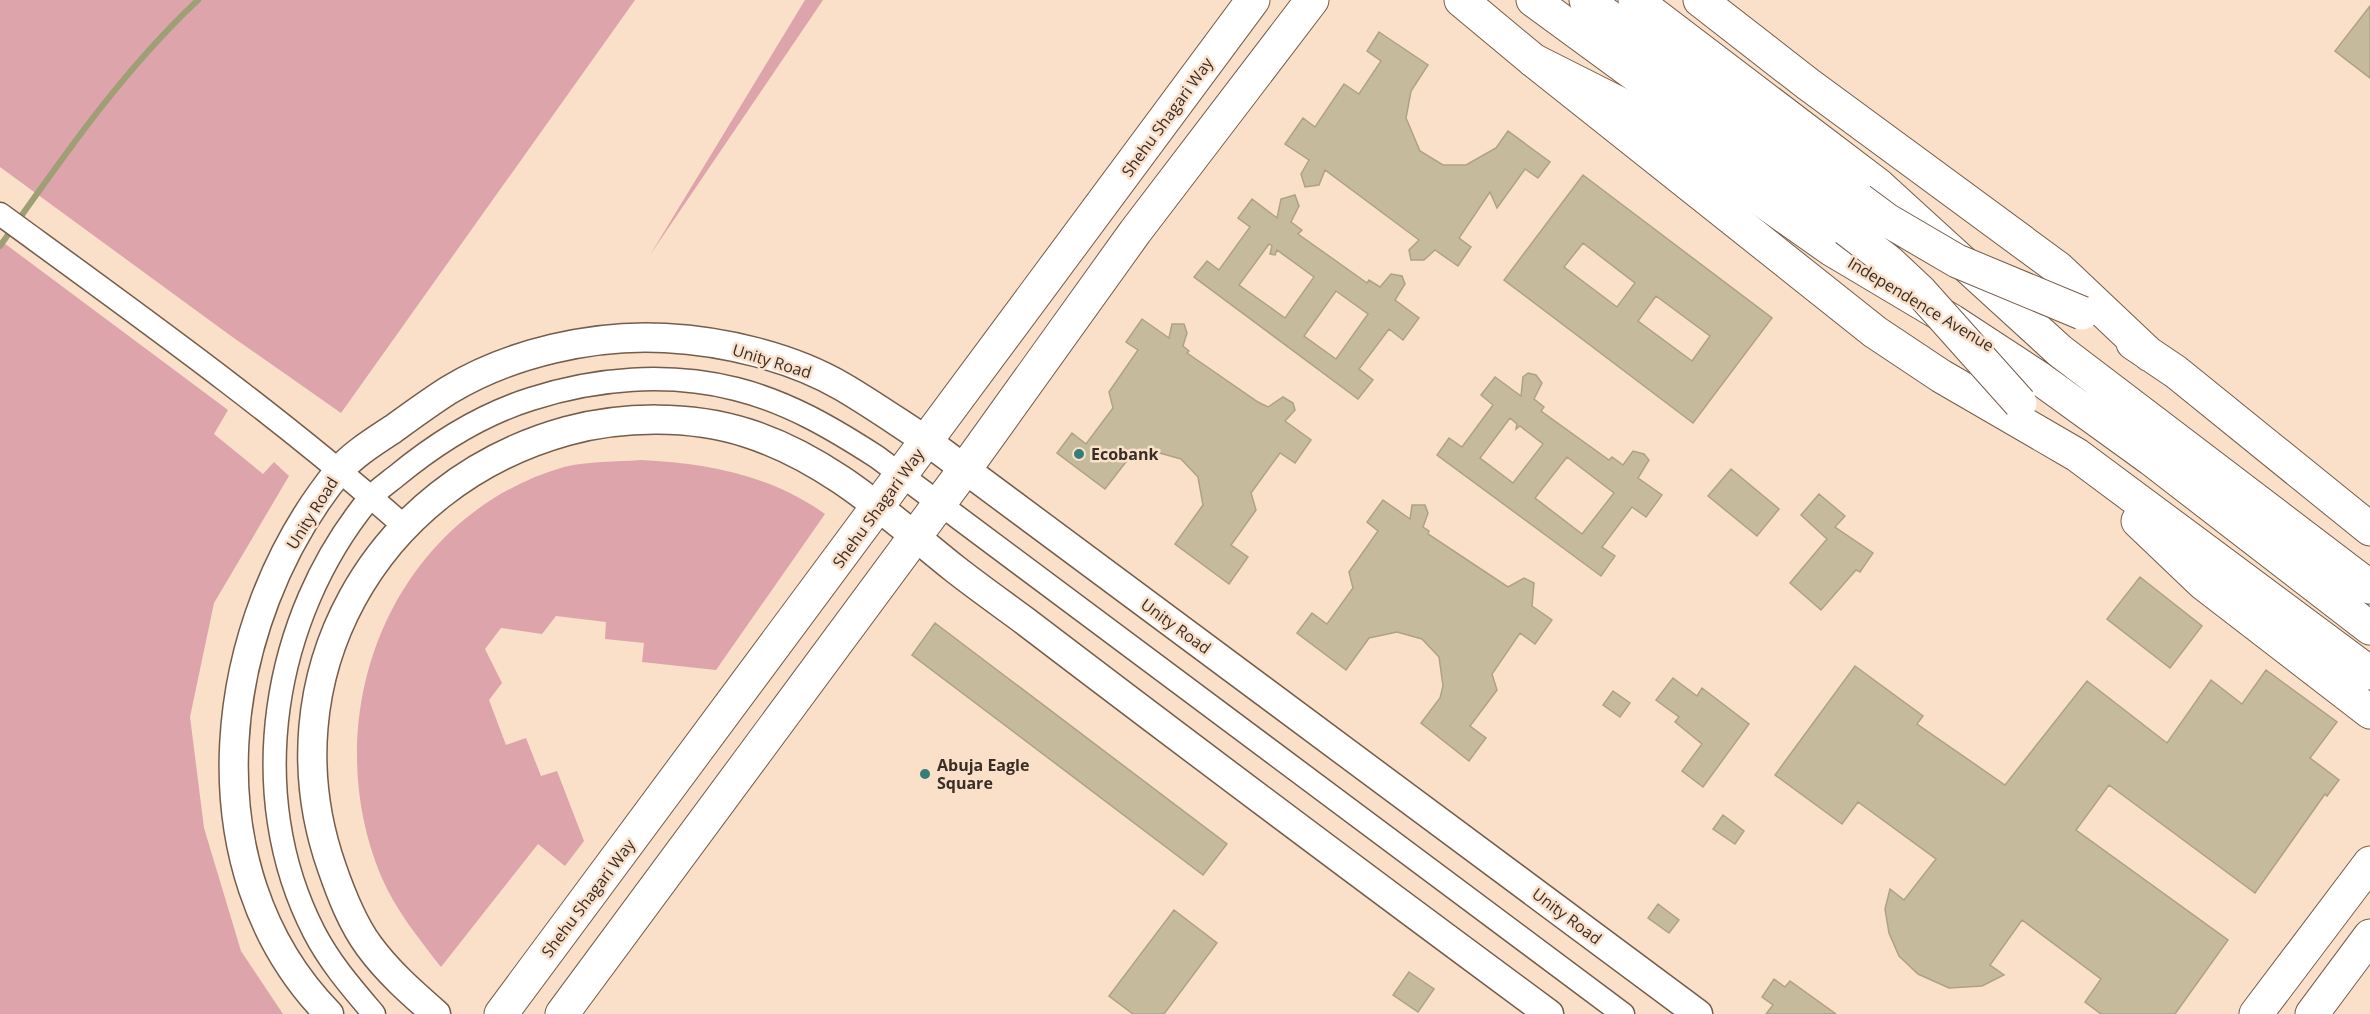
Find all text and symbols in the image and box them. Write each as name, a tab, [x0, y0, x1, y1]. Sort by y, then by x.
street label: Shehu Shagari Way	[1116, 52, 1218, 181]
street label: Independence Avenue	[1844, 252, 1998, 356]
street label: Unity Road	[730, 339, 814, 383]
street label: Shehu Shagari Way	[827, 443, 929, 572]
place label: Ecobank	[1091, 443, 1158, 465]
marker: Ecobank	[1072, 447, 1086, 461]
street label: Unity Road	[281, 473, 343, 553]
street label: Unity Road	[1137, 593, 1215, 659]
place label: Abuja Eagle Square	[937, 754, 1029, 794]
marker: Abuja Eagle Square	[918, 767, 932, 781]
street label: Shehu Shagari Way	[536, 834, 640, 962]
street label: Unity Road	[1528, 883, 1606, 949]

